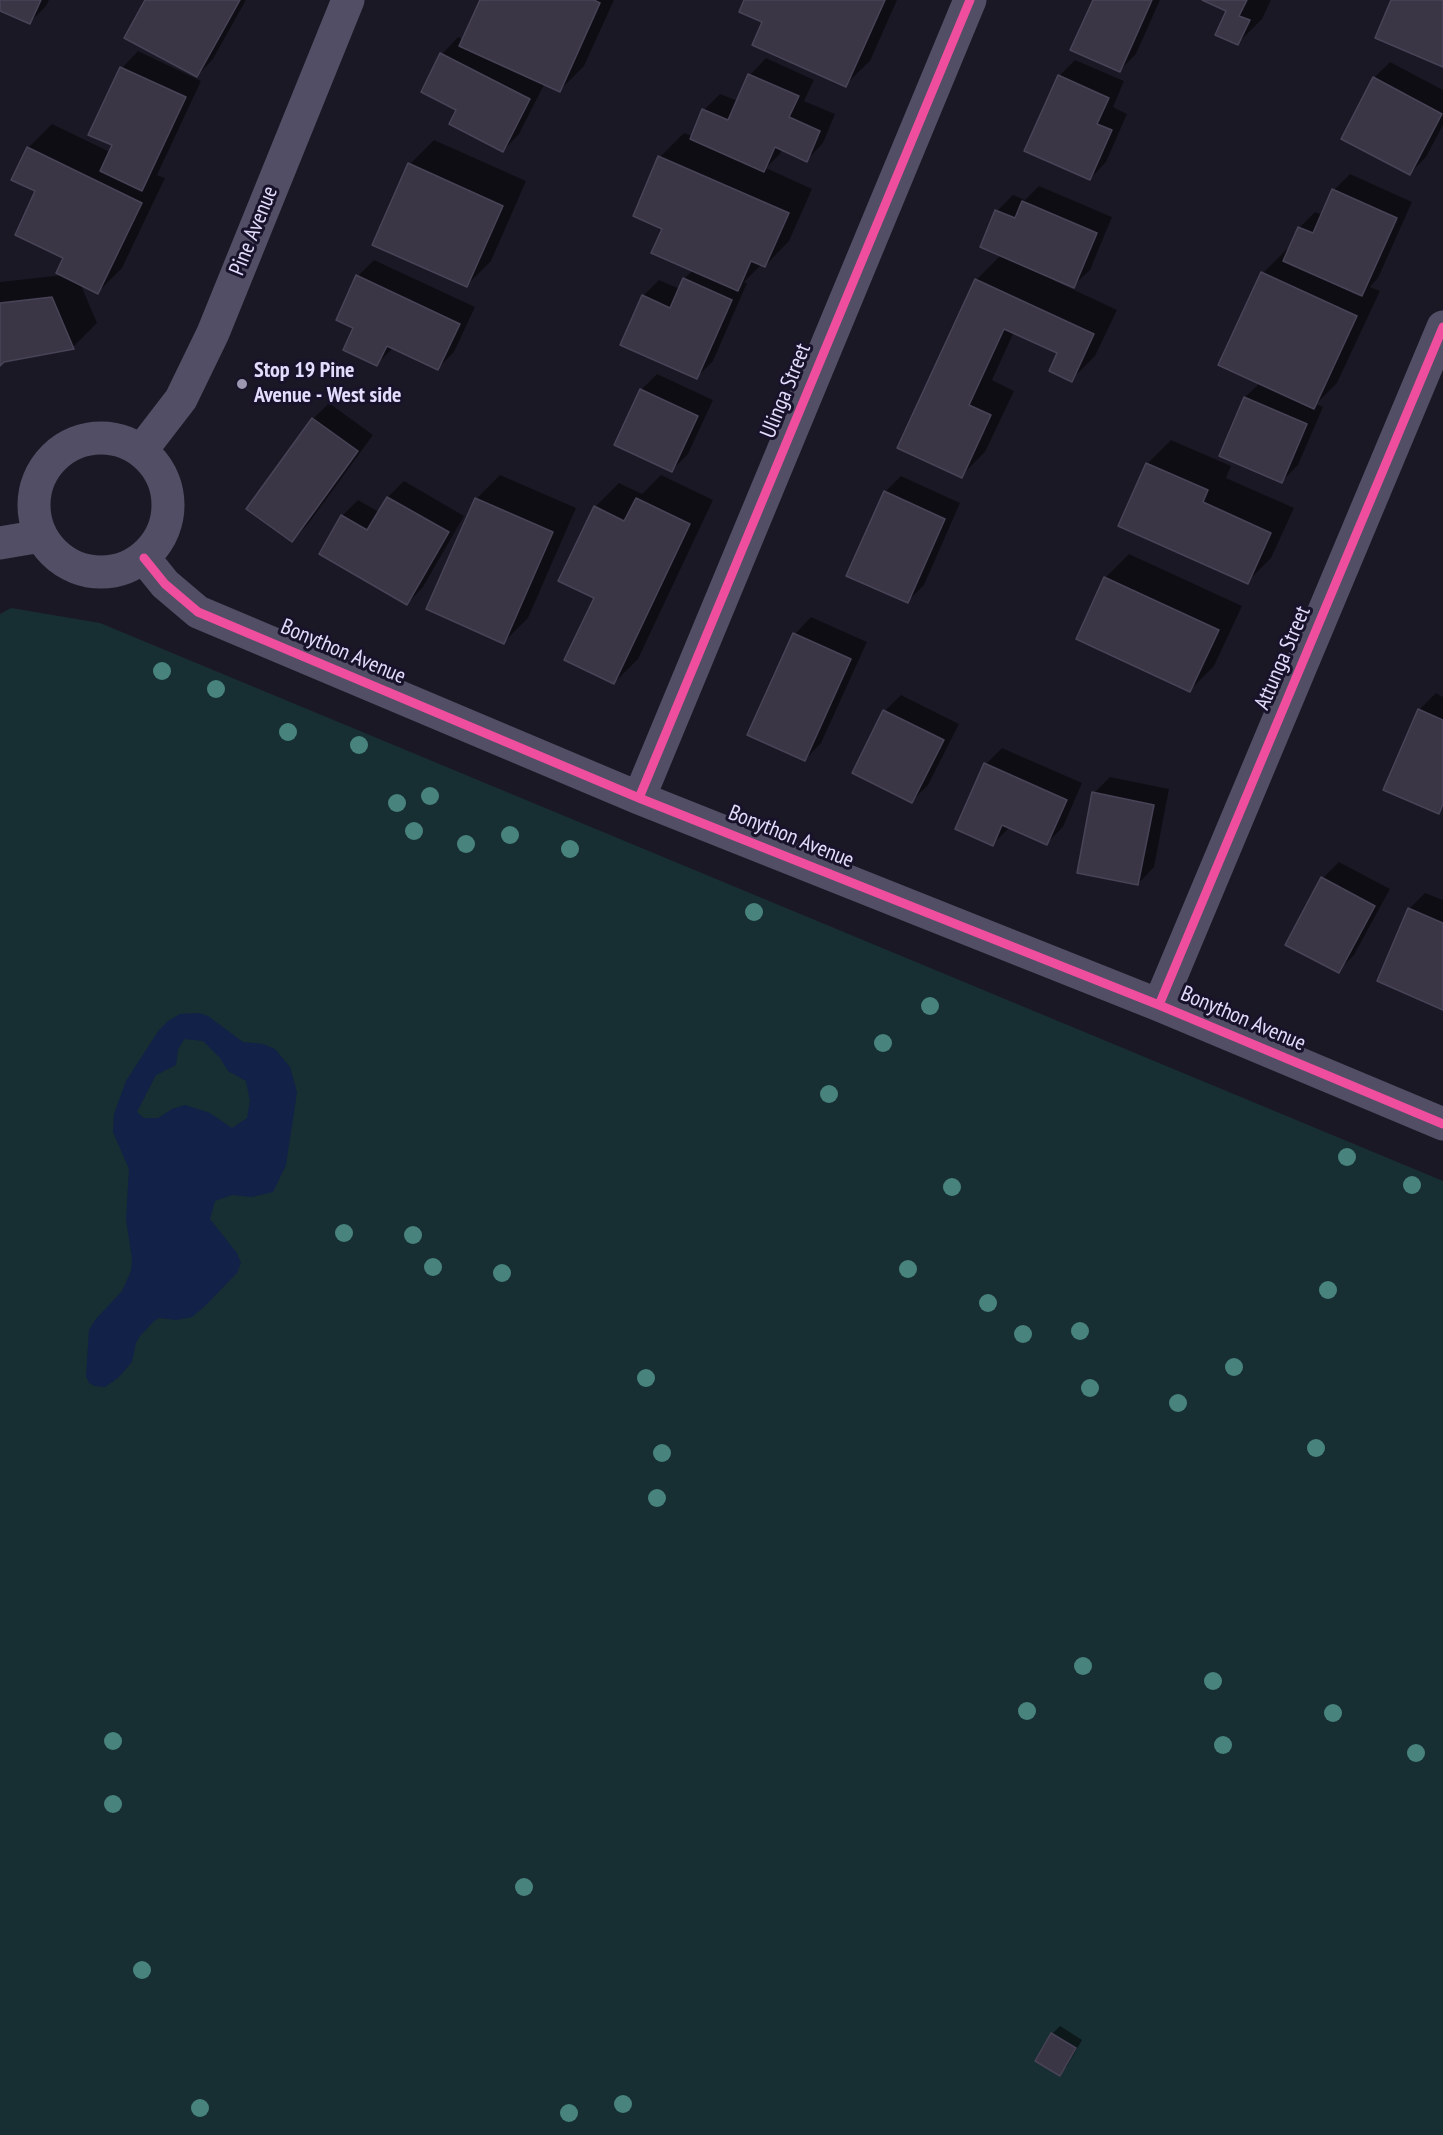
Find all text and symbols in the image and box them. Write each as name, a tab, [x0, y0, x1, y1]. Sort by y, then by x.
street label: Pine Avenue	[224, 183, 284, 279]
street label: Ulinga Street	[755, 340, 817, 442]
place label: Stop 19 Pine Avenue - West side	[254, 358, 401, 410]
marker: Stop 19 Pine Avenue - West side	[235, 377, 249, 391]
street label: Attunga Street	[1249, 602, 1317, 714]
street label: Bonython Avenue	[277, 614, 409, 690]
street label: Bonython Avenue	[724, 800, 858, 874]
street label: Bonython Avenue	[1177, 981, 1309, 1057]

